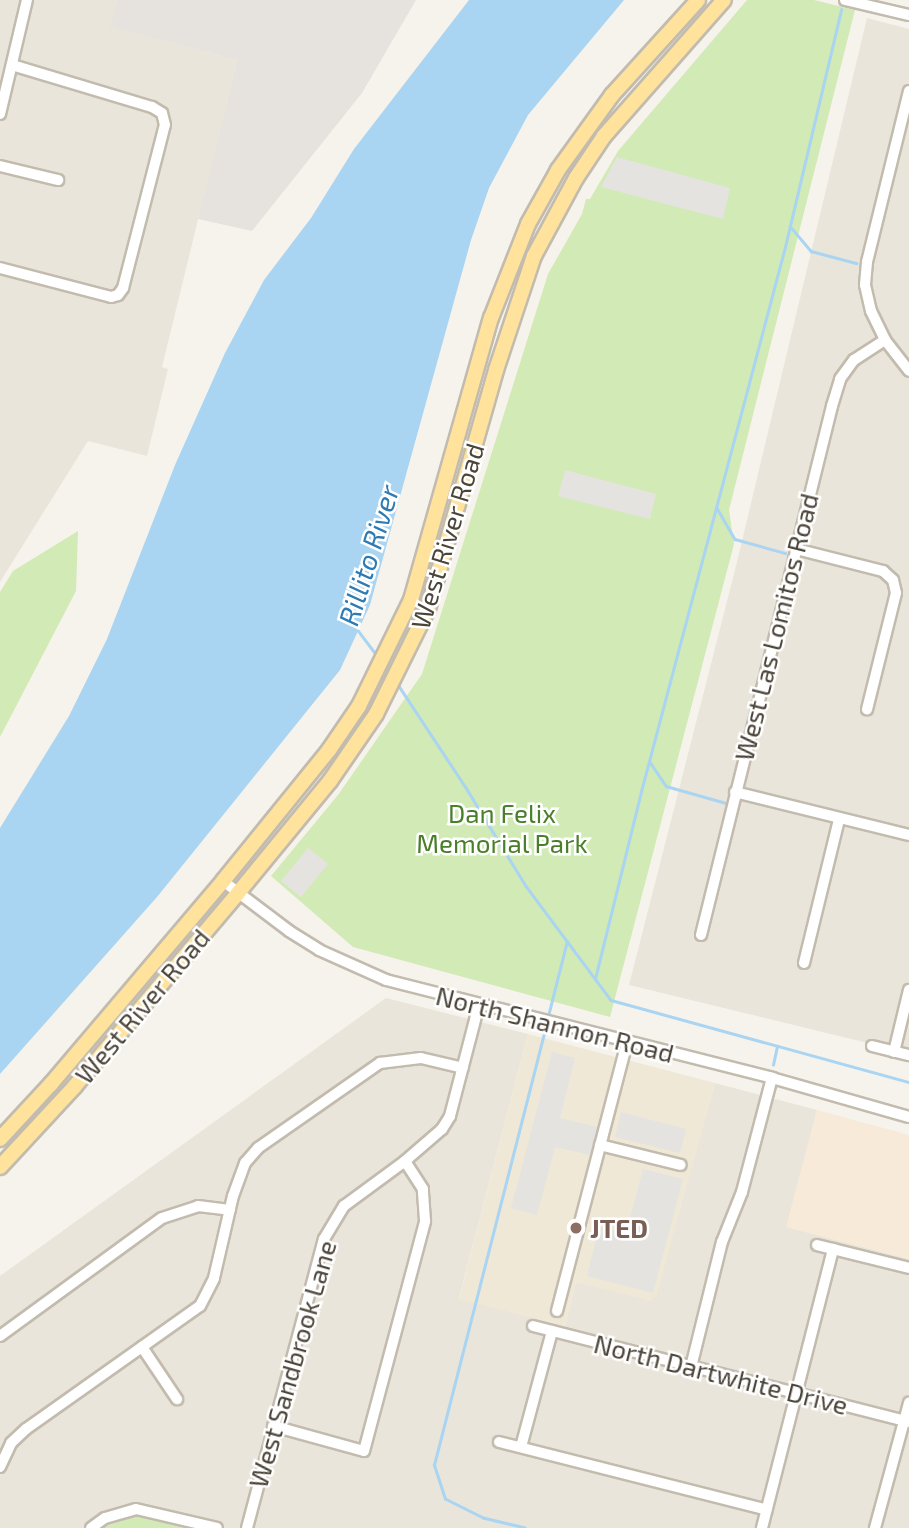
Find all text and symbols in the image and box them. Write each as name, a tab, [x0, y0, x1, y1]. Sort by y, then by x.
street label: West River Road	[404, 439, 490, 633]
water label: Rillito River	[331, 481, 405, 629]
street label: West Las Lomitos Road	[728, 490, 824, 764]
park label: Dan Felix Memorial Park	[416, 797, 588, 858]
street label: West River Road	[68, 922, 216, 1090]
street label: North Shannon Road	[433, 979, 677, 1069]
place label: JTED	[590, 1212, 648, 1244]
marker: JTED	[568, 1220, 584, 1236]
street label: West Sandbrook Lane	[242, 1237, 342, 1491]
street label: North Dartwhite Drive	[591, 1327, 851, 1421]

